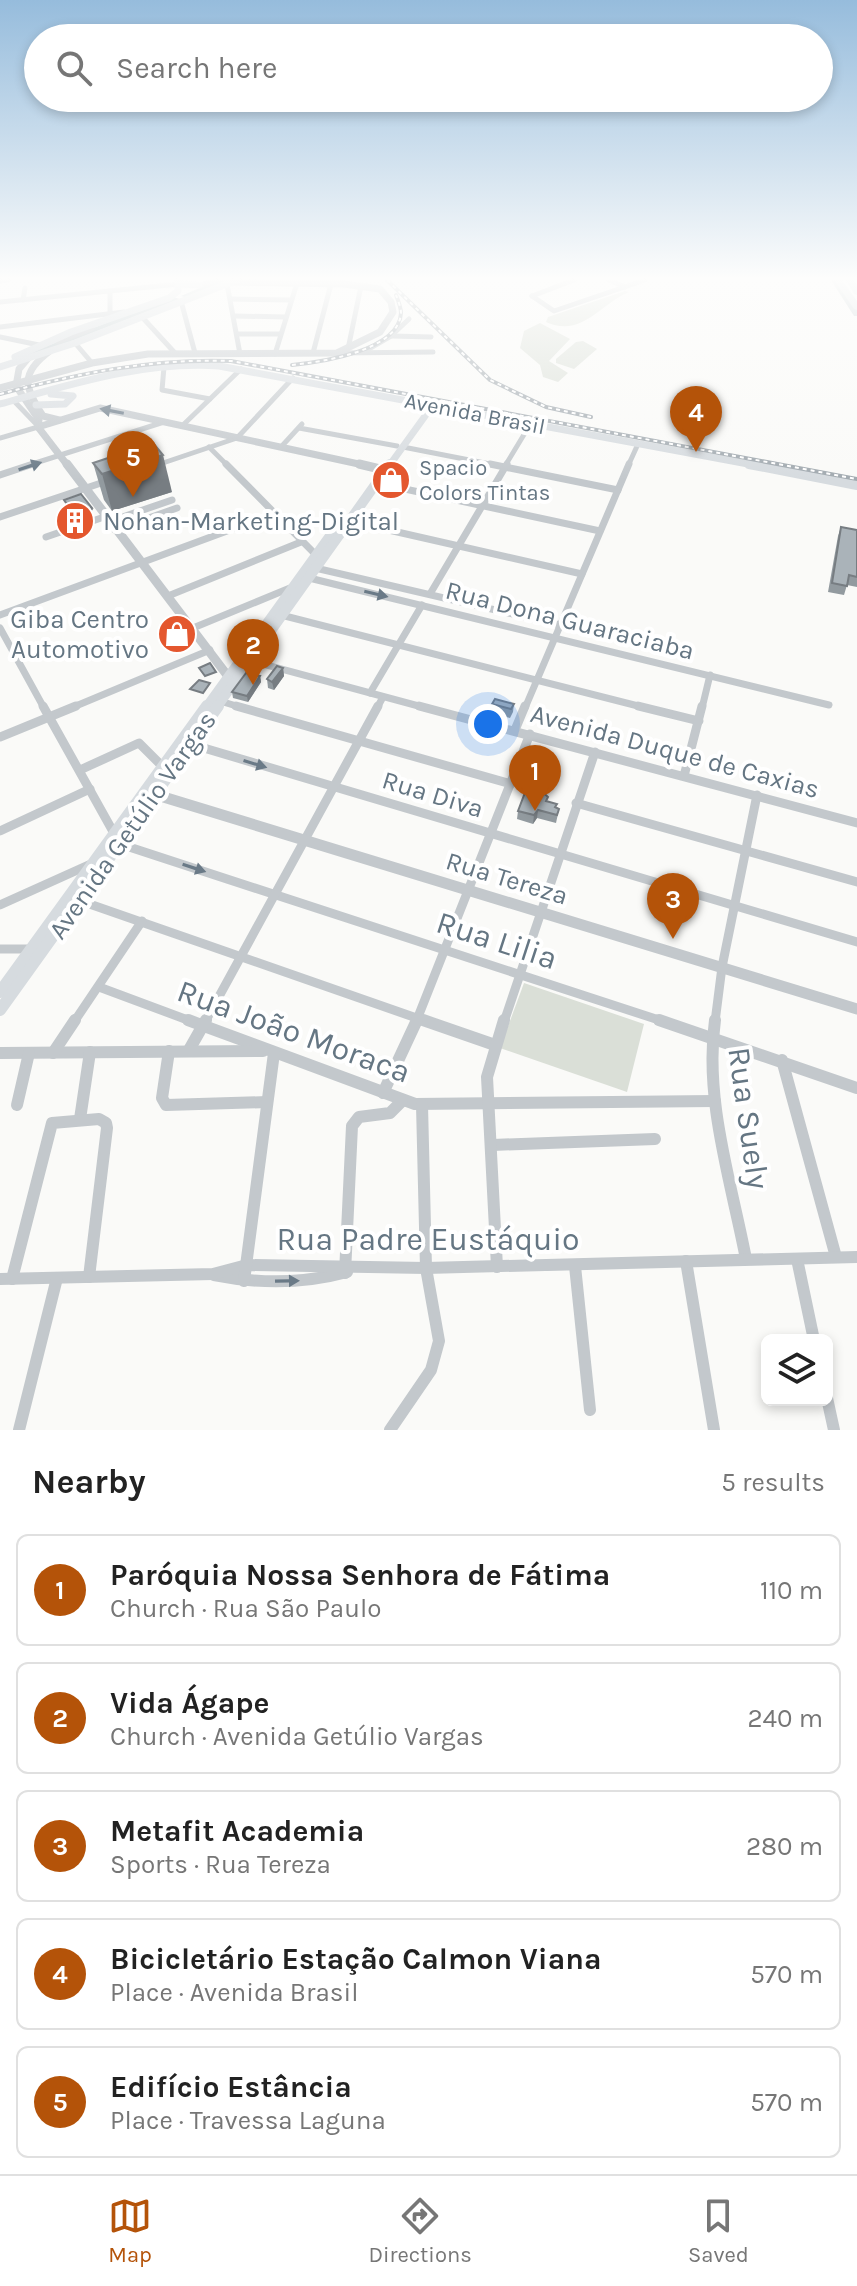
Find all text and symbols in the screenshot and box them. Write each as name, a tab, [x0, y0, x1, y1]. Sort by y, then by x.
search box	[24, 24, 833, 112]
icon: search	[52, 46, 96, 90]
text: Search here	[116, 50, 277, 86]
pin: 4	[670, 386, 722, 452]
street label: Avenida Brasil	[402, 388, 547, 440]
one-way arrow	[99, 404, 124, 417]
pin: 5	[107, 431, 159, 497]
place label: Spacio Colors Tintas	[419, 455, 550, 506]
one-way arrow	[18, 459, 42, 472]
shop icon: Spacio Colors Tintas	[370, 459, 412, 501]
building icon: Nohan-Marketing-Digital	[54, 500, 96, 542]
place label: Nohan-Marketing-Digital	[103, 506, 399, 537]
street label: Rua Dona Guaraciaba	[442, 575, 698, 666]
one-way arrow	[364, 588, 389, 601]
place label: Giba Centro Automotivo	[10, 604, 149, 665]
shop icon: Giba Centro Automotivo	[156, 613, 198, 655]
pin: 2	[227, 619, 279, 685]
street label: Avenida Duque de Caxias	[527, 698, 823, 805]
your location	[468, 704, 508, 744]
street label: Avenida Getúlio Vargas	[42, 705, 223, 945]
pin: 1	[509, 745, 561, 811]
one-way arrow	[243, 758, 267, 771]
street label: Rua Diva	[378, 764, 487, 825]
street label: Rua Tereza	[442, 845, 572, 912]
one-way arrow	[182, 863, 206, 875]
pin: 3	[647, 873, 699, 939]
street label: Rua Lilia	[432, 904, 562, 977]
street label: Rua João Moraca	[172, 972, 415, 1091]
street label: Rua Suely	[720, 1045, 777, 1192]
street label: Rua Padre Eustáquio	[276, 1221, 580, 1258]
one-way arrow	[275, 1275, 300, 1287]
map controls	[761, 1334, 833, 1406]
button: layers	[761, 1334, 833, 1406]
text: Nearby	[32, 1462, 146, 1502]
text: 5 results	[721, 1467, 825, 1498]
text: Paróquia Nossa Senhora de Fátima	[110, 1557, 610, 1593]
text: 1	[55, 1575, 65, 1606]
text: 110 m	[760, 1575, 823, 1606]
text: Church · Rua São Paulo	[110, 1593, 381, 1624]
text: Vida Ágape	[110, 1685, 269, 1721]
text: 2	[52, 1703, 68, 1734]
text: 240 m	[747, 1703, 823, 1734]
text: Church · Avenida Getúlio Vargas	[110, 1721, 484, 1752]
text: Metafit Academia	[110, 1813, 364, 1849]
text: 3	[52, 1831, 68, 1862]
text: 280 m	[746, 1831, 823, 1862]
text: Sports · Rua Tereza	[110, 1849, 331, 1880]
text: Bicicletário Estação Calmon Viana	[110, 1941, 601, 1977]
text: 4	[52, 1959, 68, 1990]
text: 570 m	[750, 1959, 823, 1990]
text: Place · Avenida Brasil	[110, 1977, 358, 2008]
text: Edifício Estância	[110, 2069, 352, 2105]
text: 5	[52, 2087, 68, 2118]
text: 570 m	[750, 2087, 823, 2118]
text: Place · Travessa Laguna	[110, 2105, 386, 2136]
tab: Map	[108, 2194, 152, 2268]
tab: Directions	[368, 2194, 472, 2268]
tab: Saved	[688, 2194, 749, 2268]

